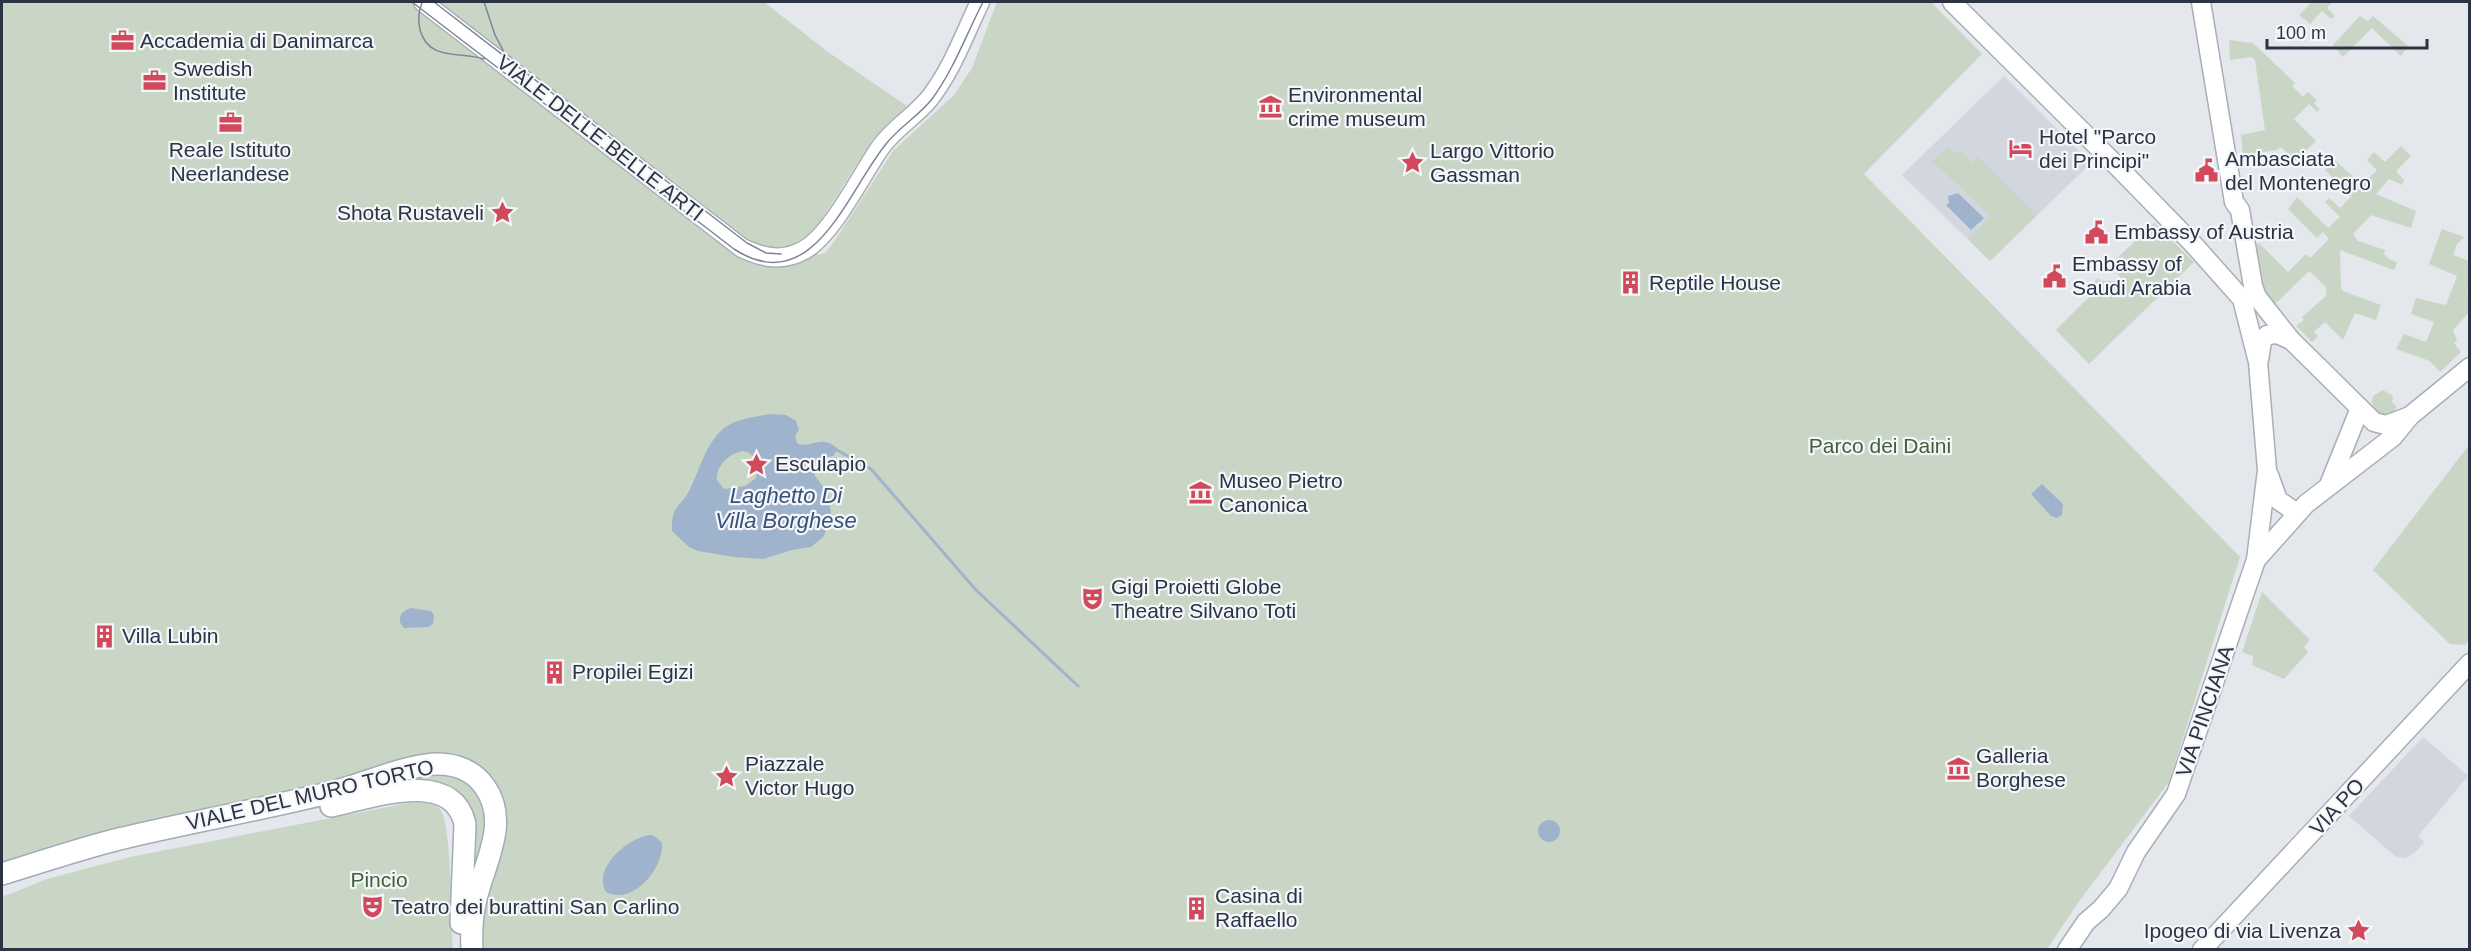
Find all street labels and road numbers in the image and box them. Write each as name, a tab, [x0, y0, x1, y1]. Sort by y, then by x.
street label: VIALE DELLE BELLE ARTI	[493, 50, 708, 225]
street label: VIA PINCIANA	[2171, 642, 2238, 780]
street label: VIALE DEL MURO TORTO	[184, 755, 436, 834]
street label: VIA PO	[2305, 774, 2369, 840]

